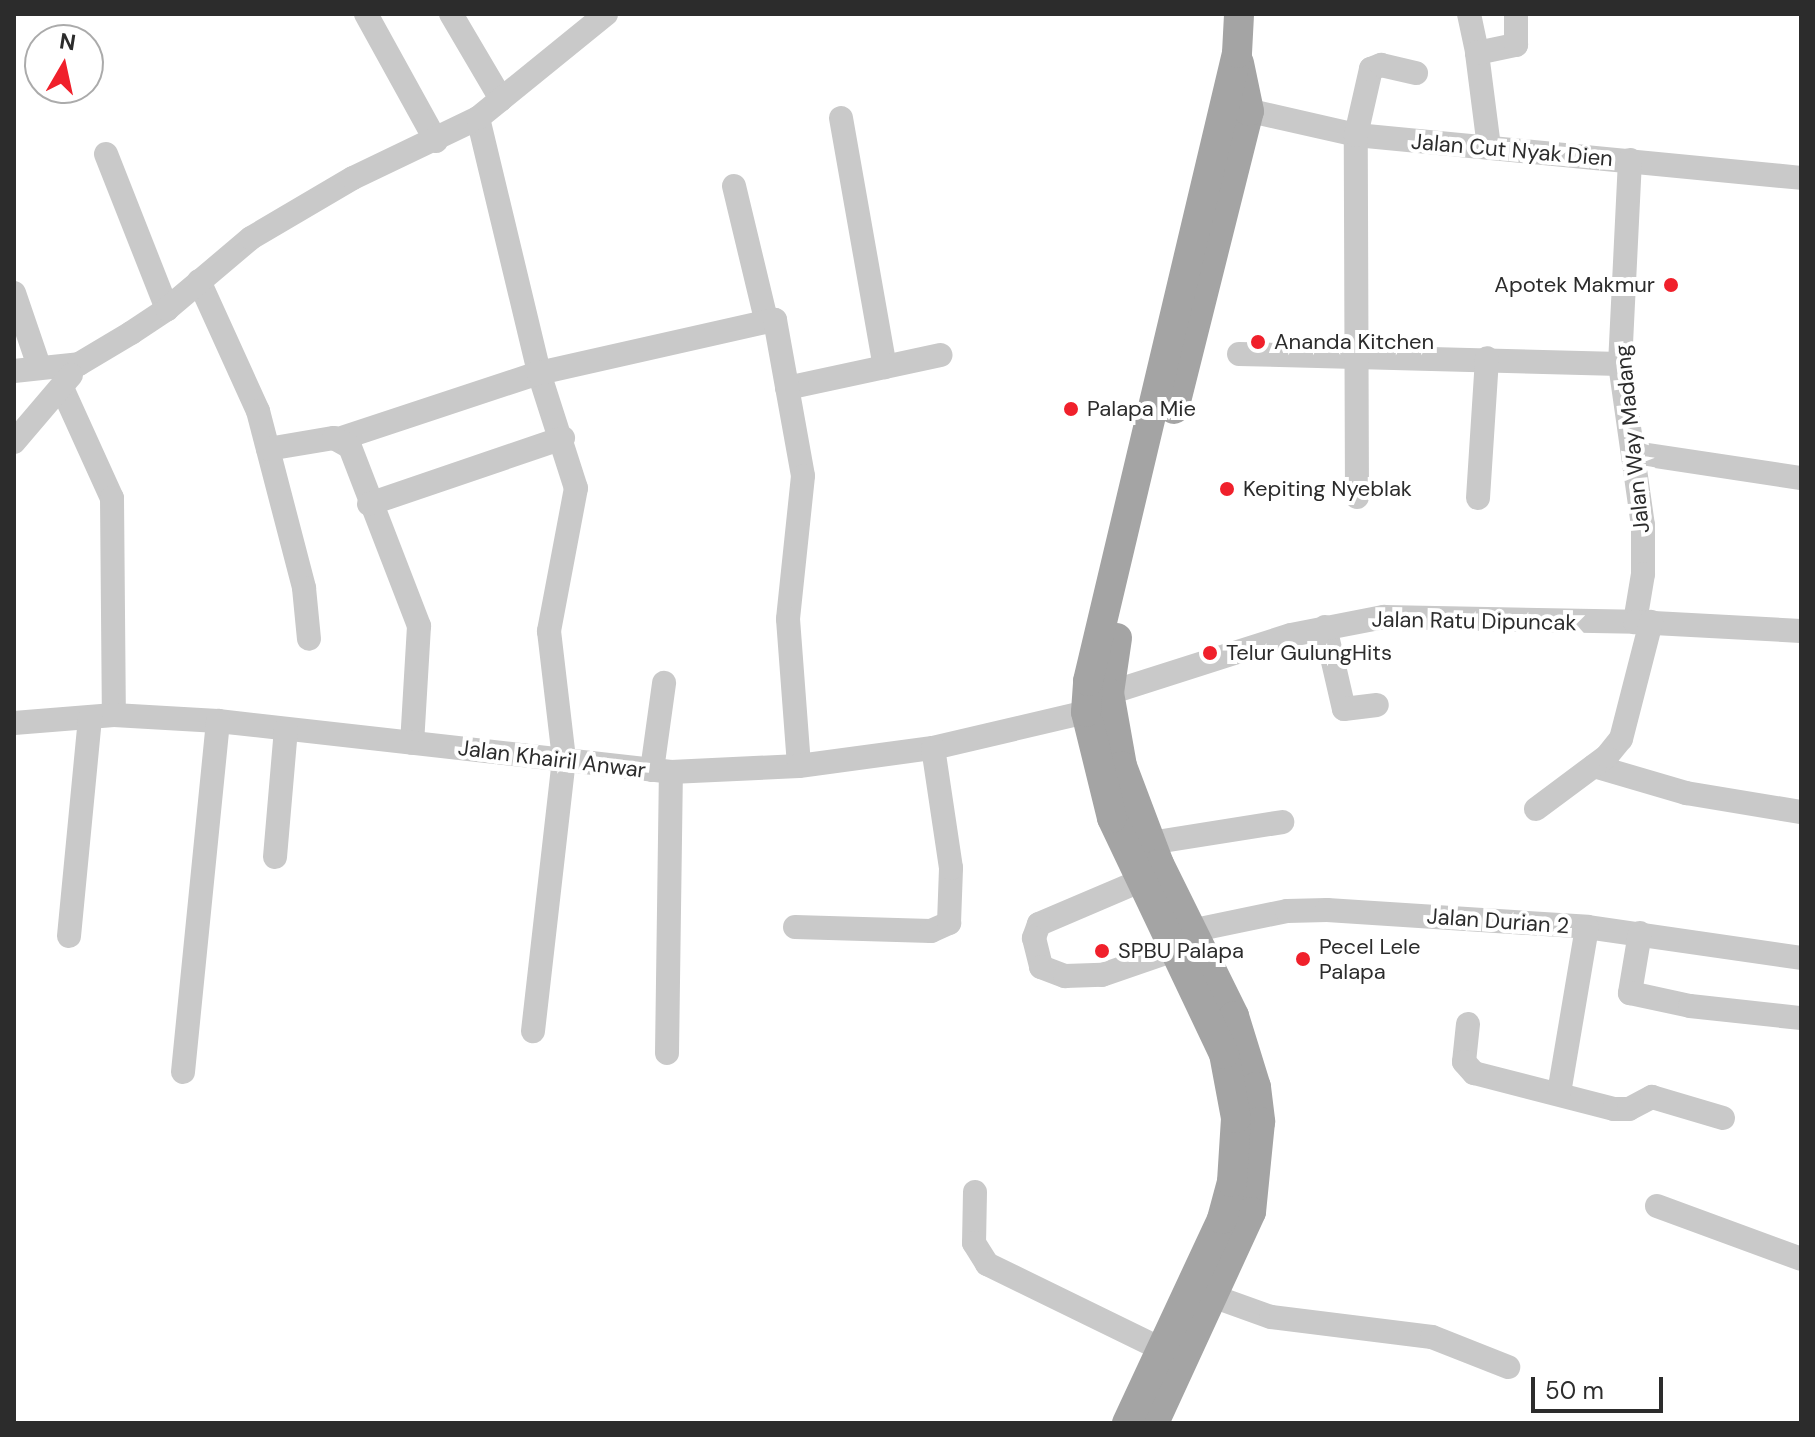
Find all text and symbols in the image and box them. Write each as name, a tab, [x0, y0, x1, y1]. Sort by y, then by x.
north arrow	[24, 24, 104, 104]
text: N	[57, 26, 78, 57]
street label: Jalan Cut Nyak Dien	[1410, 128, 1614, 172]
place label: Apotek Makmur	[1494, 272, 1655, 298]
marker: Apotek Makmur	[1662, 276, 1680, 294]
place label: Ananda Kitchen	[1274, 329, 1434, 355]
marker: Ananda Kitchen	[1249, 333, 1267, 351]
street label: Jalan Way Madang	[1609, 343, 1655, 535]
place label: Palapa Mie	[1087, 396, 1196, 422]
marker: Palapa Mie	[1062, 400, 1080, 418]
place label: Kepiting Nyeblak	[1243, 476, 1412, 502]
marker: Kepiting Nyeblak	[1218, 480, 1236, 498]
street label: Jalan Ratu Dipuncak	[1371, 606, 1577, 636]
place label: Telur GulungHits	[1226, 640, 1392, 666]
marker: Telur GulungHits	[1201, 644, 1219, 662]
street label: Jalan Khairil Anwar	[457, 734, 647, 784]
street label: Jalan Durian 2	[1426, 903, 1570, 939]
place label: Pecel Lele Palapa	[1319, 933, 1420, 984]
place label: SPBU Palapa	[1118, 938, 1244, 964]
marker: SPBU Palapa	[1093, 942, 1111, 960]
marker: Pecel Lele Palapa	[1294, 950, 1312, 968]
scale bar	[1535, 1361, 1667, 1411]
text: 50 m	[1545, 1375, 1604, 1406]

